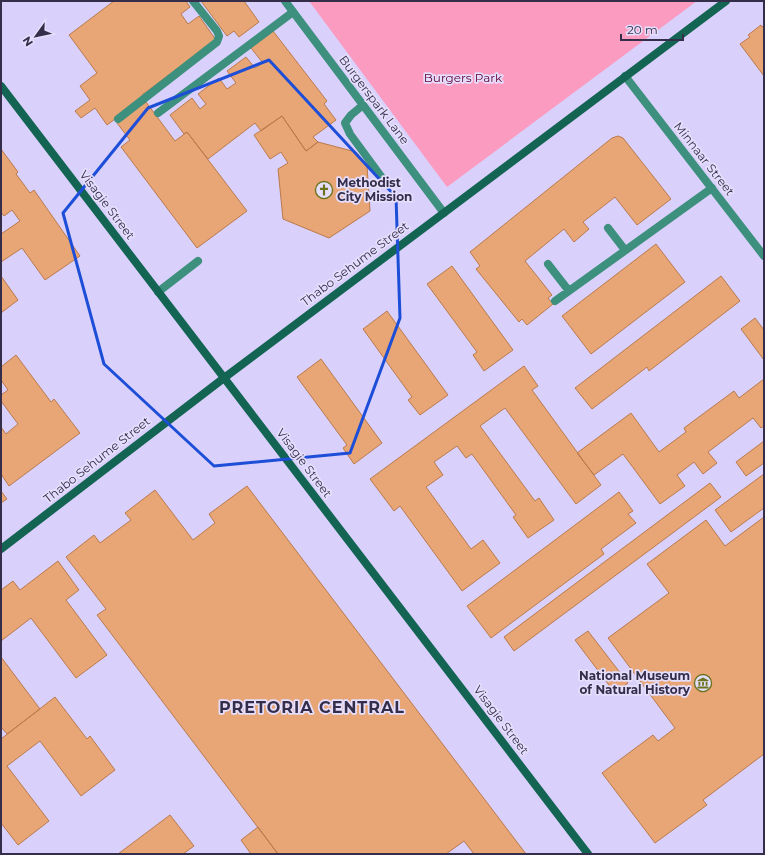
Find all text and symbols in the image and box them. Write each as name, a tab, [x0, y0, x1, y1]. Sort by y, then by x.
north arrow	[16, 16, 56, 56]
scale bar	[621, 16, 683, 42]
text: 20 m	[627, 22, 658, 37]
text: N	[19, 34, 36, 49]
street label: Burgerspark Lane	[336, 52, 413, 147]
park label: Burgers Park	[424, 70, 503, 85]
street label: Minnaar Street	[671, 119, 738, 199]
street label: Visagie Street	[77, 167, 138, 242]
place label: Methodist City Mission	[337, 175, 412, 204]
church icon: Methodist City Mission	[314, 180, 334, 200]
street label: Thabo Sehume Street	[298, 218, 412, 309]
street label: Thabo Sehume Street	[40, 413, 153, 506]
street label: Visagie Street	[274, 425, 335, 500]
place label: National Museum of Natural History	[579, 668, 691, 697]
museum icon: National Museum of Natural History	[693, 673, 713, 693]
street label: Visagie Street	[471, 682, 532, 757]
district label: PRETORIA CENTRAL	[219, 698, 405, 717]

